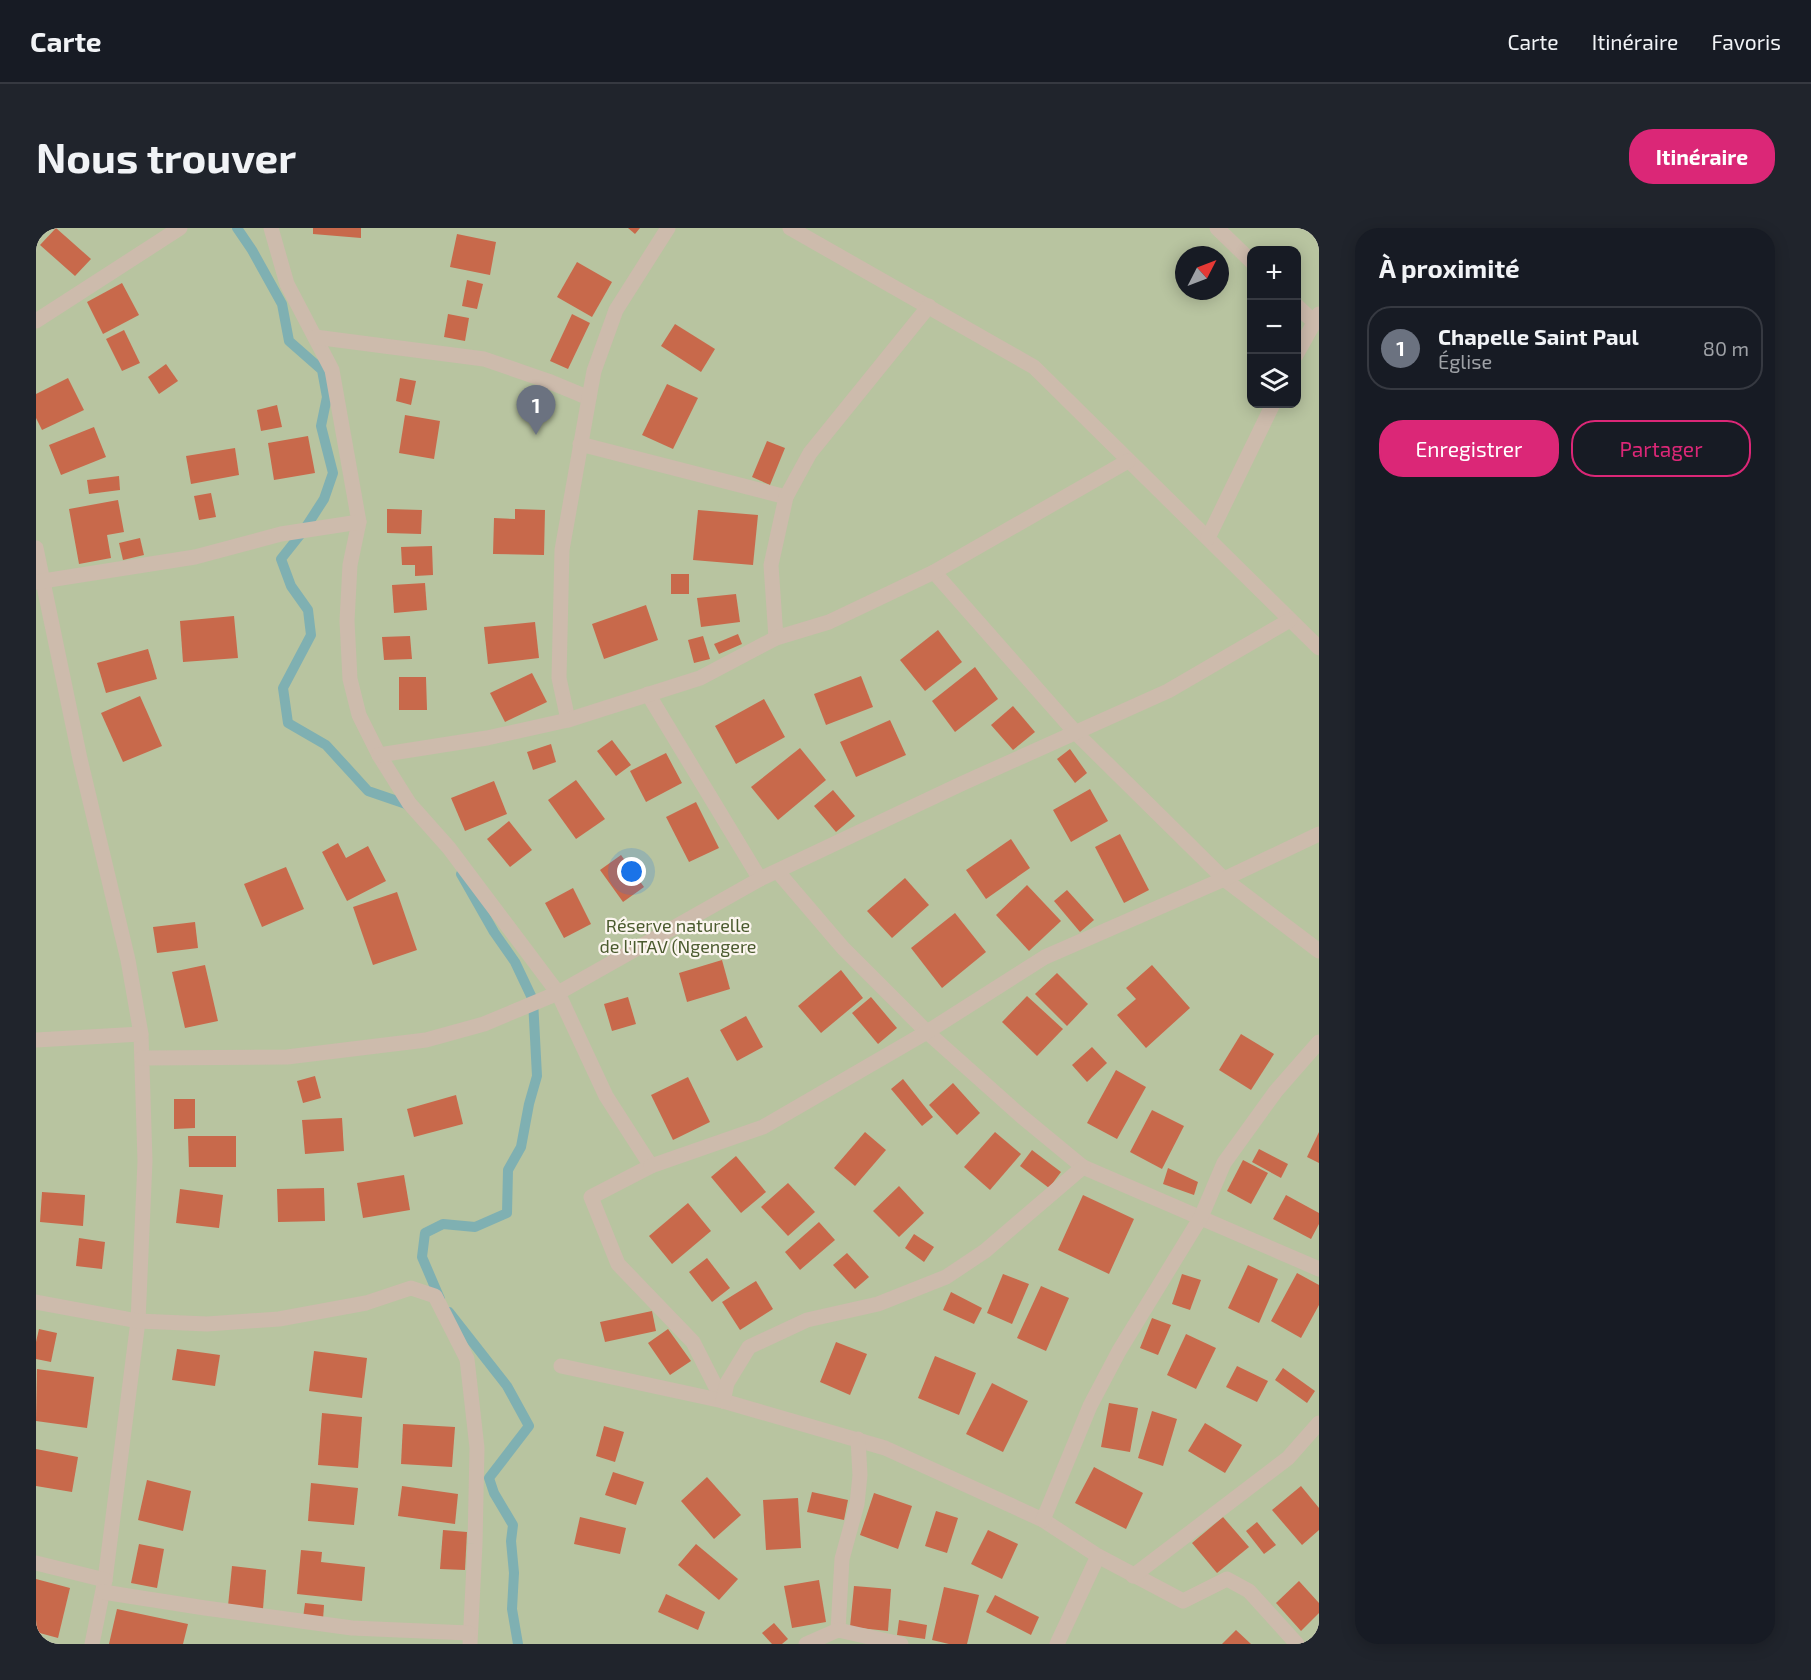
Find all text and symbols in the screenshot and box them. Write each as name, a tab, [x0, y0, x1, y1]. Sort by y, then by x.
text: Carte	[30, 24, 102, 58]
text: Carte	[1507, 29, 1559, 54]
text: Itinéraire	[1592, 29, 1678, 54]
text: Favoris	[1711, 29, 1781, 54]
button: Itinéraire	[1629, 129, 1775, 184]
text: Nous trouver	[36, 131, 296, 181]
north arrow	[1175, 246, 1229, 300]
map controls	[1247, 246, 1301, 408]
button: +	[1247, 246, 1301, 300]
text: À proximité	[1379, 252, 1520, 283]
button: −	[1247, 300, 1301, 354]
text: Chapelle Saint Paul	[1438, 323, 1639, 349]
text: 1	[1396, 336, 1405, 360]
text: 80 m	[1703, 336, 1749, 360]
text: Église	[1438, 349, 1492, 373]
button: layers	[1247, 354, 1301, 408]
pin: 1	[516, 386, 556, 435]
button: Enregistrer	[1379, 420, 1559, 477]
button: Partager	[1571, 420, 1751, 477]
your location	[617, 857, 646, 886]
park label: Réserve naturelle de l'ITAV (Ngengere	[599, 914, 757, 957]

